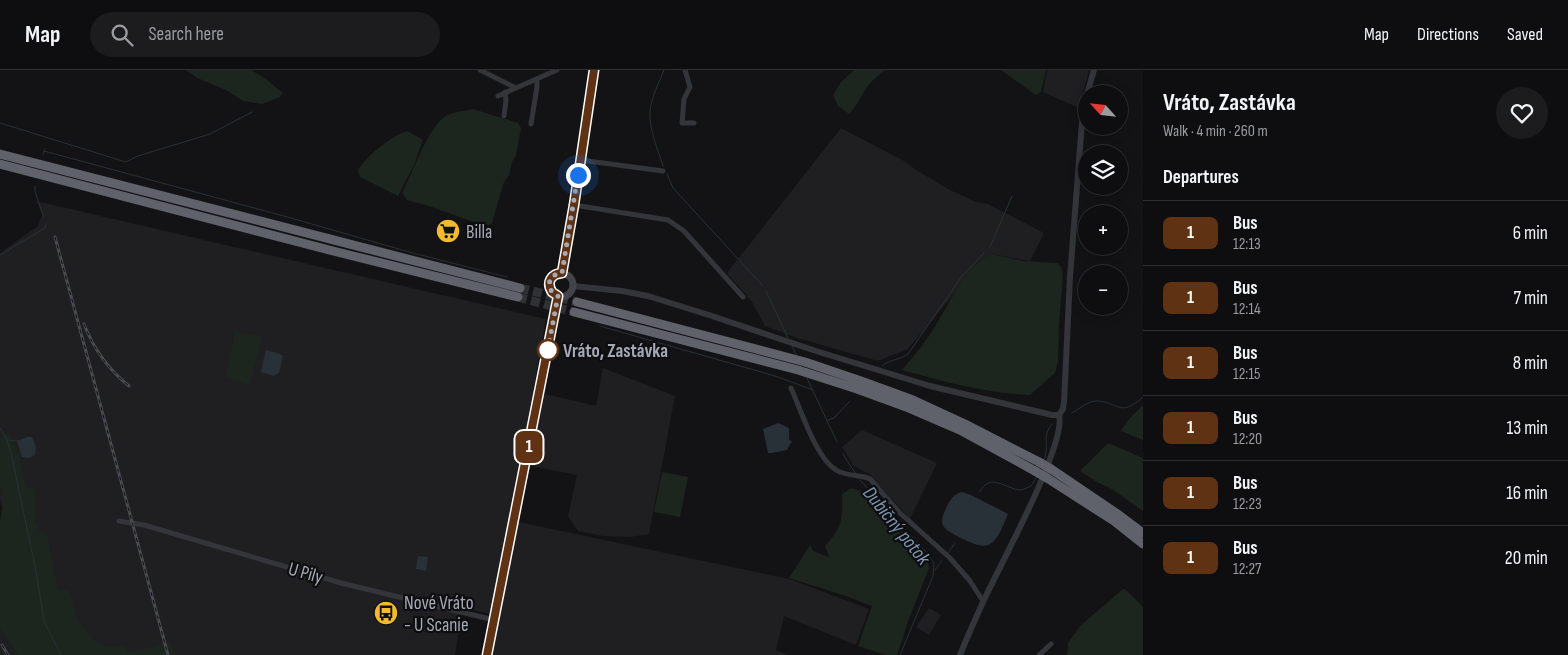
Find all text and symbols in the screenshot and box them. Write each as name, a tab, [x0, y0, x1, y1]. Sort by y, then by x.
search box	[90, 12, 440, 57]
text: Map	[25, 20, 60, 49]
icon: search	[108, 21, 136, 49]
text: Search here	[148, 23, 224, 46]
text: Map	[1364, 24, 1389, 45]
text: Directions	[1417, 24, 1479, 45]
text: Saved	[1507, 24, 1543, 45]
north arrow	[1078, 85, 1128, 135]
map controls	[1078, 85, 1128, 315]
button: heart	[1496, 87, 1548, 139]
text: Vráto, Zastávka	[1163, 88, 1296, 117]
text: Walk · 4 min · 260 m	[1163, 122, 1268, 141]
button: layers	[1078, 145, 1128, 195]
your location	[566, 163, 591, 188]
text: Departures	[1163, 166, 1239, 189]
button: +	[1078, 205, 1128, 255]
text: Bus	[1233, 212, 1258, 235]
supermarket icon: Billa	[435, 218, 461, 244]
place label: Billa	[466, 221, 492, 244]
text: 1	[1187, 222, 1194, 243]
text: 6 min	[1513, 222, 1548, 245]
text: 12:13	[1233, 235, 1261, 254]
button: −	[1078, 265, 1128, 315]
text: Bus	[1233, 277, 1258, 300]
text: 1	[1187, 287, 1194, 308]
text: 7 min	[1514, 287, 1548, 310]
text: 12:14	[1233, 300, 1261, 319]
marker: Vráto, Zastávka	[537, 339, 559, 361]
place label: Vráto, Zastávka	[563, 340, 668, 363]
text: Bus	[1233, 342, 1258, 365]
text: 1	[1187, 352, 1194, 373]
text: 8 min	[1513, 352, 1548, 375]
text: 12:15	[1233, 365, 1260, 384]
text: Bus	[1233, 407, 1258, 430]
text: 1	[1187, 417, 1194, 438]
text: 13 min	[1507, 417, 1548, 440]
text: 12:20	[1233, 430, 1262, 449]
line badge: 1	[513, 431, 545, 463]
text: 1	[525, 436, 533, 457]
text: Bus	[1233, 472, 1258, 495]
water label: Dubičný potok	[857, 482, 935, 570]
text: 1	[1187, 482, 1194, 503]
text: 16 min	[1506, 482, 1548, 505]
text: 12:23	[1233, 495, 1262, 514]
text: Bus	[1233, 537, 1258, 560]
text: 1	[1187, 547, 1194, 568]
text: 20 min	[1505, 547, 1548, 570]
street label: U Pily	[286, 558, 326, 589]
text: 12:27	[1233, 560, 1261, 579]
place label: Nové Vráto - U Scanie	[404, 592, 474, 637]
bus stop icon: Nové Vráto - U Scanie	[373, 600, 399, 626]

